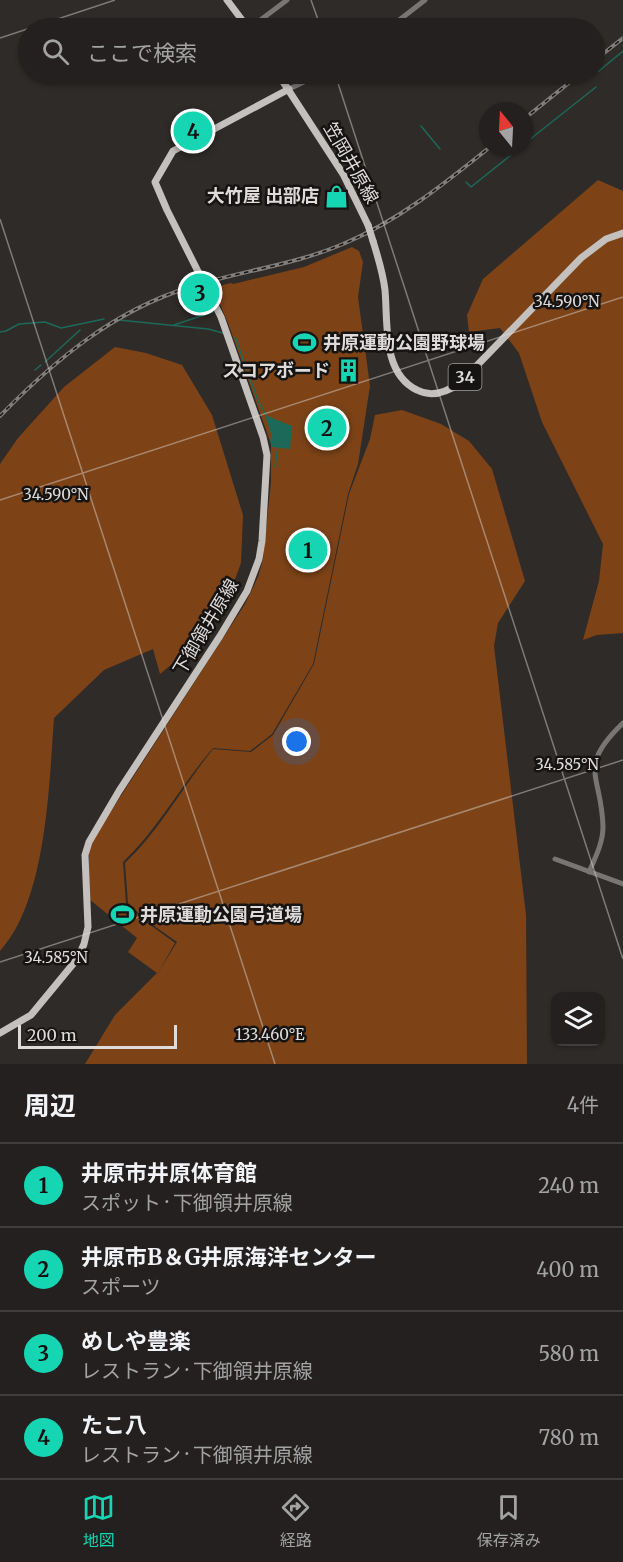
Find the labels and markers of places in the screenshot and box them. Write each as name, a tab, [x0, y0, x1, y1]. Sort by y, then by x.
pin: 4	[174, 108, 212, 154]
shop icon: 大竹屋 出部店	[324, 183, 350, 209]
place label: 大竹屋 出部店	[207, 184, 319, 207]
pin: 3	[180, 270, 220, 316]
sports icon: 井原運動公園野球場	[292, 330, 318, 356]
place label: 井原運動公園野球場	[323, 331, 485, 354]
building icon: スコアボード	[335, 358, 361, 384]
place label: スコアボード	[222, 359, 330, 382]
pin: 2	[308, 406, 346, 450]
pin: 1	[288, 528, 328, 572]
sports icon: 井原運動公園弓道場	[109, 902, 135, 928]
place label: 井原運動公園弓道場	[140, 903, 302, 926]

